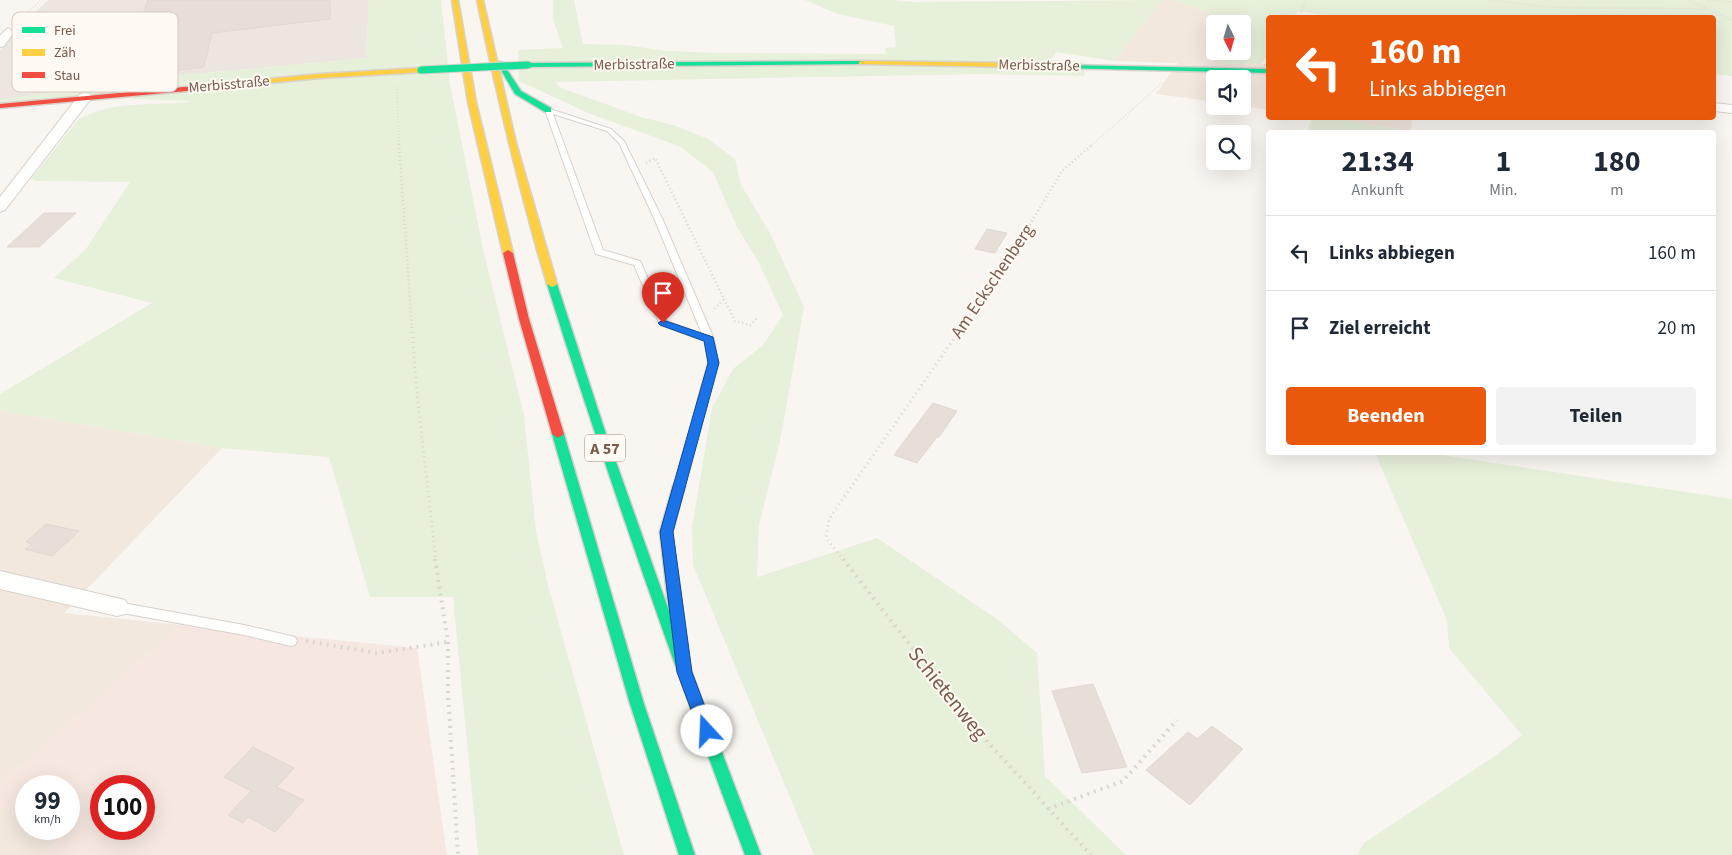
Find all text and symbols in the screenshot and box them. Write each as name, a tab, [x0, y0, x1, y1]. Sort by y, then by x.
legend	[12, 12, 178, 92]
north arrow	[1206, 15, 1251, 60]
map controls	[1206, 15, 1251, 170]
text: Frei	[54, 21, 76, 41]
text: 160 m	[1369, 27, 1461, 77]
icon: left	[1286, 35, 1351, 100]
text: Zäh	[54, 43, 76, 63]
street label: Merbisstraße	[593, 53, 675, 76]
street label: Merbisstraße	[998, 54, 1080, 77]
text: Stau	[54, 66, 80, 86]
street label: Merbisstraße	[188, 70, 270, 99]
button: sound	[1206, 70, 1251, 115]
text: Links abbiegen	[1369, 73, 1507, 105]
button: search	[1206, 125, 1251, 170]
text: 21:34	[1341, 140, 1414, 183]
text: 1	[1495, 140, 1511, 183]
text: 180	[1593, 140, 1641, 183]
text: Ankunft	[1352, 179, 1404, 201]
text: Min.	[1489, 179, 1518, 201]
text: m	[1610, 179, 1623, 201]
street label: Am Eckschenberg	[945, 219, 1040, 343]
icon: left	[1286, 239, 1314, 267]
text: Links abbiegen	[1329, 240, 1455, 267]
text: 160 m	[1648, 240, 1696, 267]
pin	[642, 272, 684, 323]
icon: arrive	[649, 279, 677, 307]
icon: arrive	[1286, 314, 1314, 342]
text: Ziel erreicht	[1329, 315, 1430, 342]
text: 20 m	[1658, 315, 1696, 342]
button: Beenden	[1286, 387, 1486, 445]
button: Teilen	[1496, 387, 1696, 445]
road number: A 57	[585, 434, 625, 462]
street label: Schietenweg	[901, 640, 995, 746]
position arrow	[680, 704, 732, 756]
speed limit sign: 100	[90, 775, 155, 840]
text: 99	[34, 783, 61, 819]
text: km/h	[34, 811, 61, 828]

